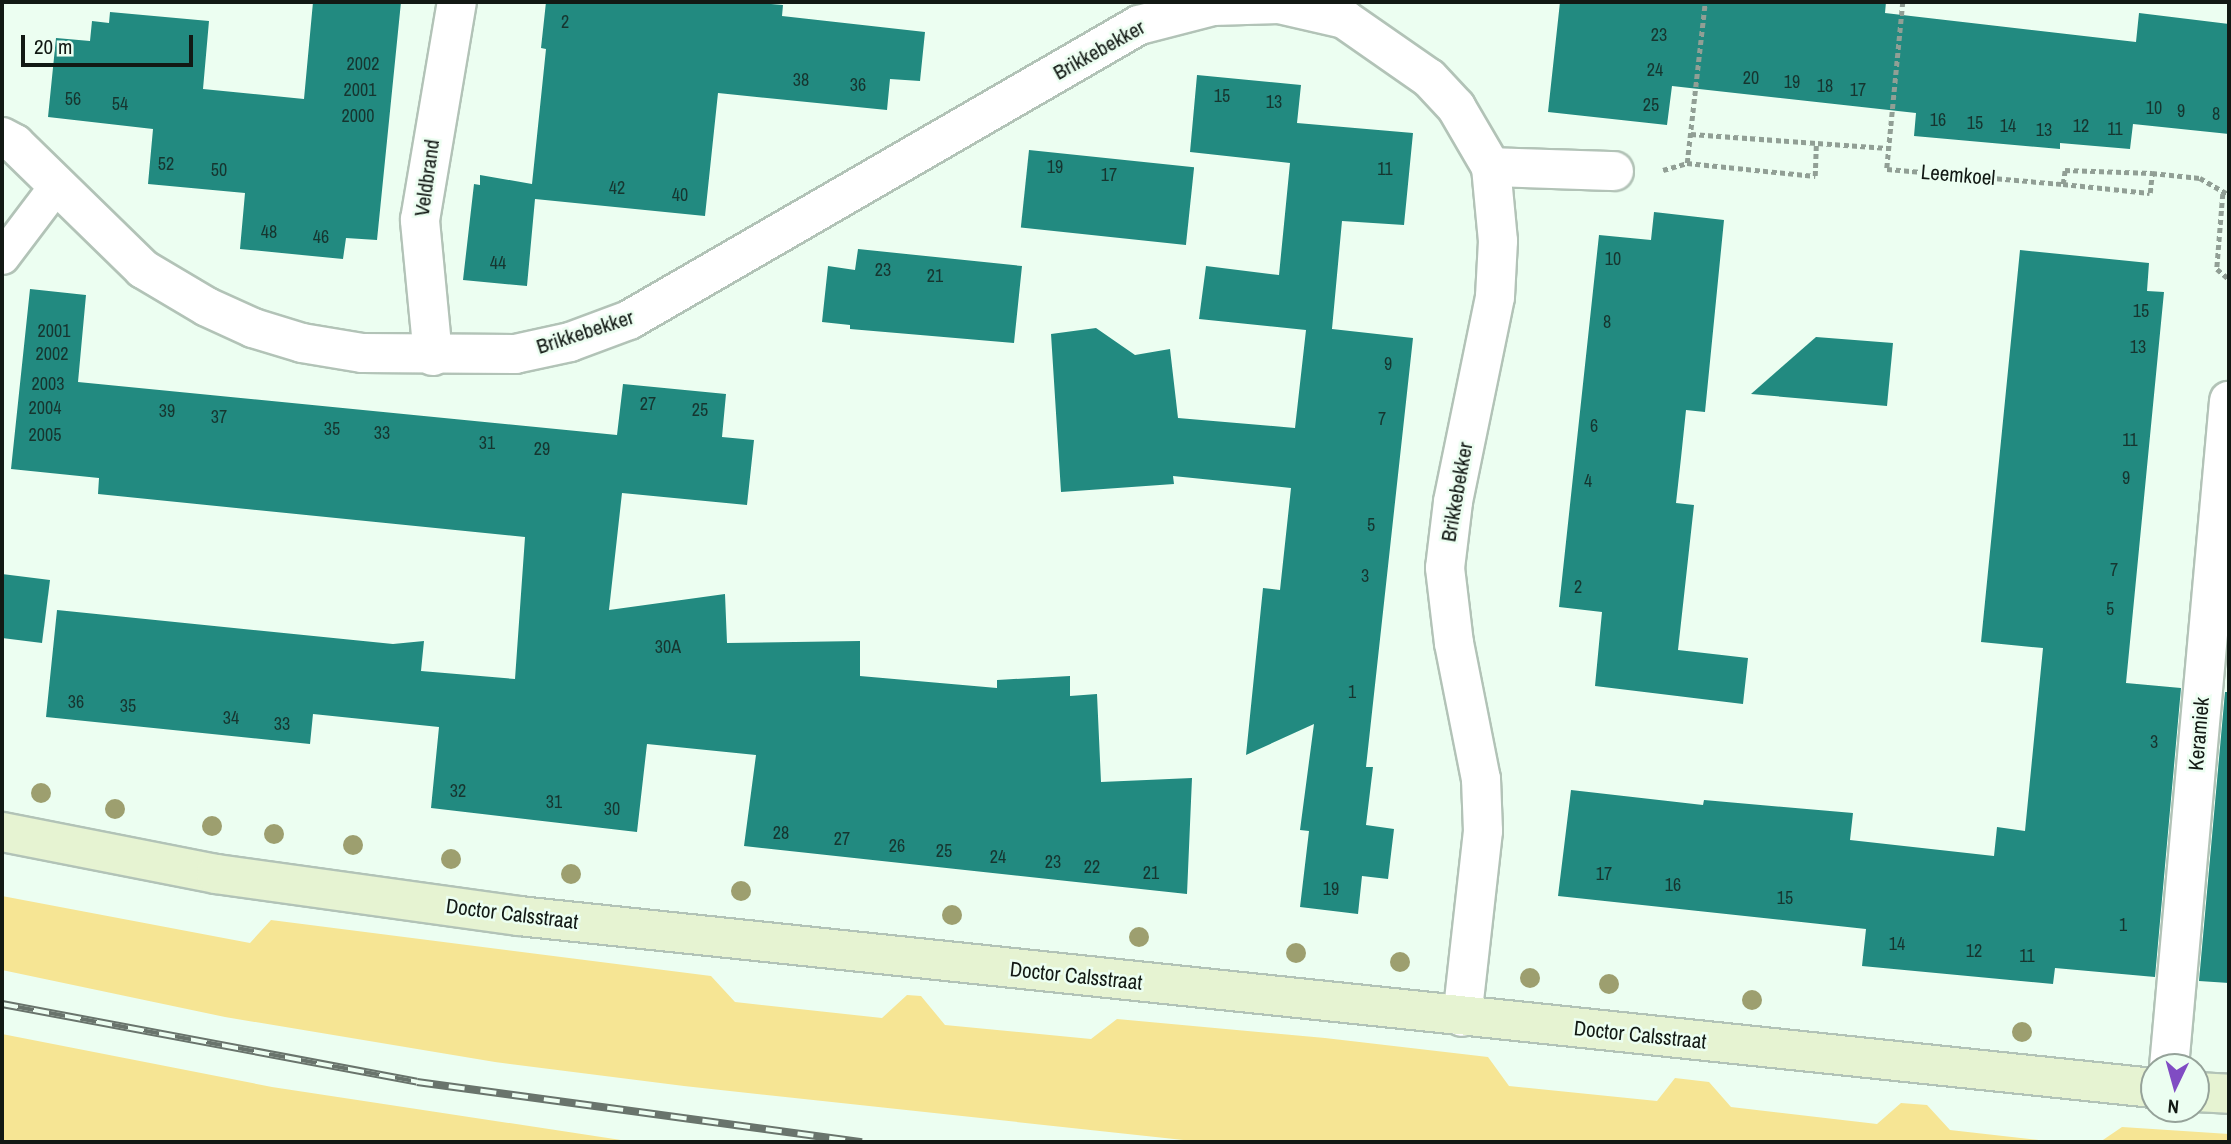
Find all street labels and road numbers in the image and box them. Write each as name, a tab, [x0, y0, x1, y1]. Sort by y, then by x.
street label: Brikkebekker	[1049, 15, 1149, 85]
street label: Veldbrand	[409, 138, 445, 218]
street label: Leemkoel	[1920, 159, 1996, 191]
street label: Brikkebekker	[533, 304, 637, 360]
street label: Brikkebekker	[1436, 440, 1478, 544]
street label: Keramiek	[2183, 696, 2215, 772]
street label: Doctor Calsstraat	[444, 893, 580, 935]
street label: Doctor Calsstraat	[1009, 957, 1143, 995]
street label: Doctor Calsstraat	[1573, 1016, 1707, 1054]

